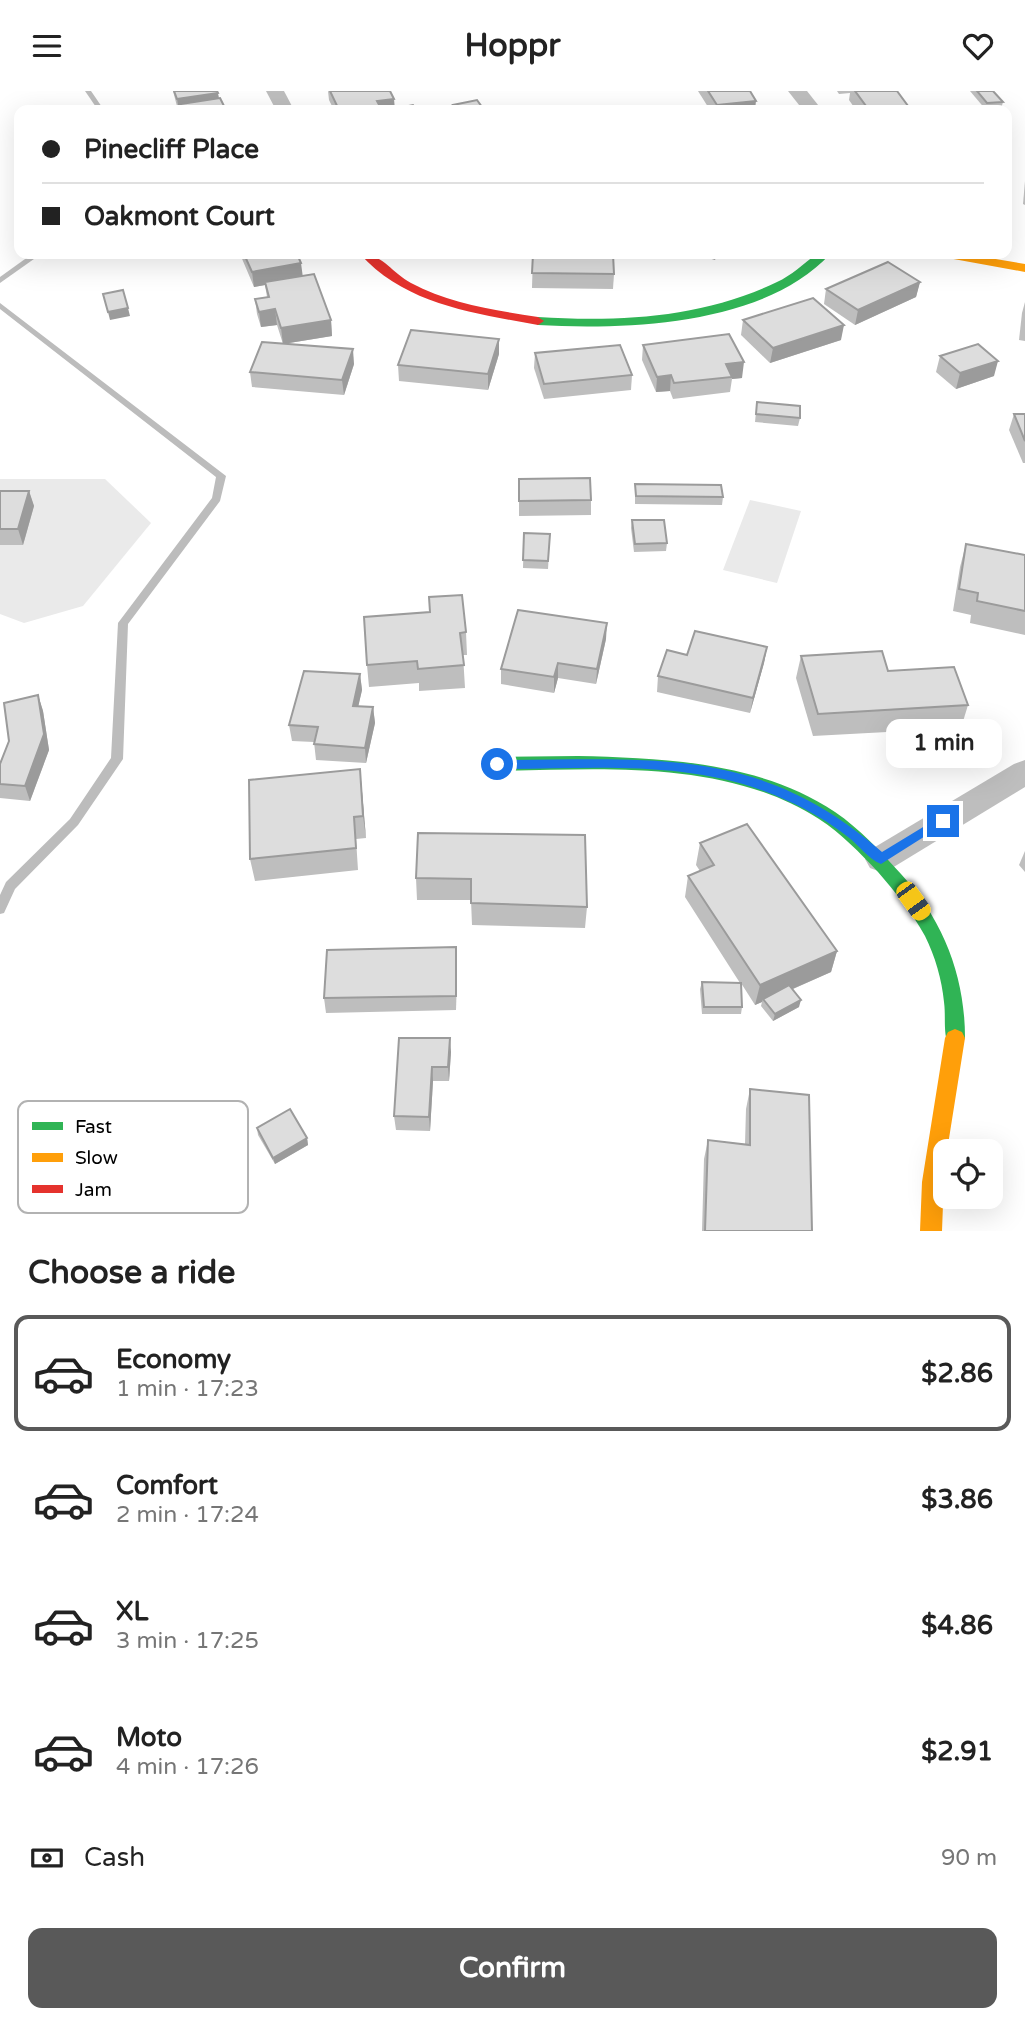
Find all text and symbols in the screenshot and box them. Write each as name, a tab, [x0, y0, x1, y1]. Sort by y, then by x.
icon: menu	[28, 27, 66, 65]
text: Hoppr	[465, 27, 560, 65]
icon: heart	[959, 27, 997, 65]
text: Pinecliff Place	[84, 134, 259, 165]
text: Oakmont Court	[84, 201, 275, 232]
callout: 1 min	[885, 719, 1001, 769]
text: 1 min	[913, 729, 975, 757]
route start	[481, 748, 513, 780]
route end	[927, 805, 959, 837]
car	[893, 878, 934, 924]
legend	[18, 1101, 248, 1213]
text: Fast	[75, 1116, 112, 1138]
map controls	[933, 1139, 1003, 1209]
button: locate	[933, 1139, 1003, 1209]
text: Slow	[75, 1147, 118, 1169]
text: Jam	[75, 1179, 112, 1201]
text: Choose a ride	[28, 1254, 235, 1292]
icon: car	[32, 1342, 95, 1405]
text: Economy	[116, 1344, 231, 1375]
text: $2.86	[921, 1358, 993, 1389]
text: 1 min · 17:23	[116, 1375, 259, 1403]
icon: car	[32, 1468, 95, 1531]
text: Comfort	[116, 1470, 218, 1501]
text: $3.86	[921, 1484, 993, 1515]
text: 2 min · 17:24	[116, 1501, 259, 1529]
icon: car	[32, 1594, 95, 1657]
text: XL	[116, 1596, 148, 1627]
text: $4.86	[921, 1610, 993, 1641]
text: 3 min · 17:25	[116, 1627, 259, 1655]
icon: car	[32, 1720, 95, 1783]
text: Moto	[116, 1722, 182, 1753]
text: $2.91	[921, 1736, 993, 1767]
text: 4 min · 17:26	[116, 1753, 259, 1781]
icon: cash	[28, 1839, 66, 1877]
text: Cash	[84, 1842, 145, 1873]
text: 90 m	[941, 1844, 997, 1872]
button: Confirm	[28, 1928, 997, 2008]

